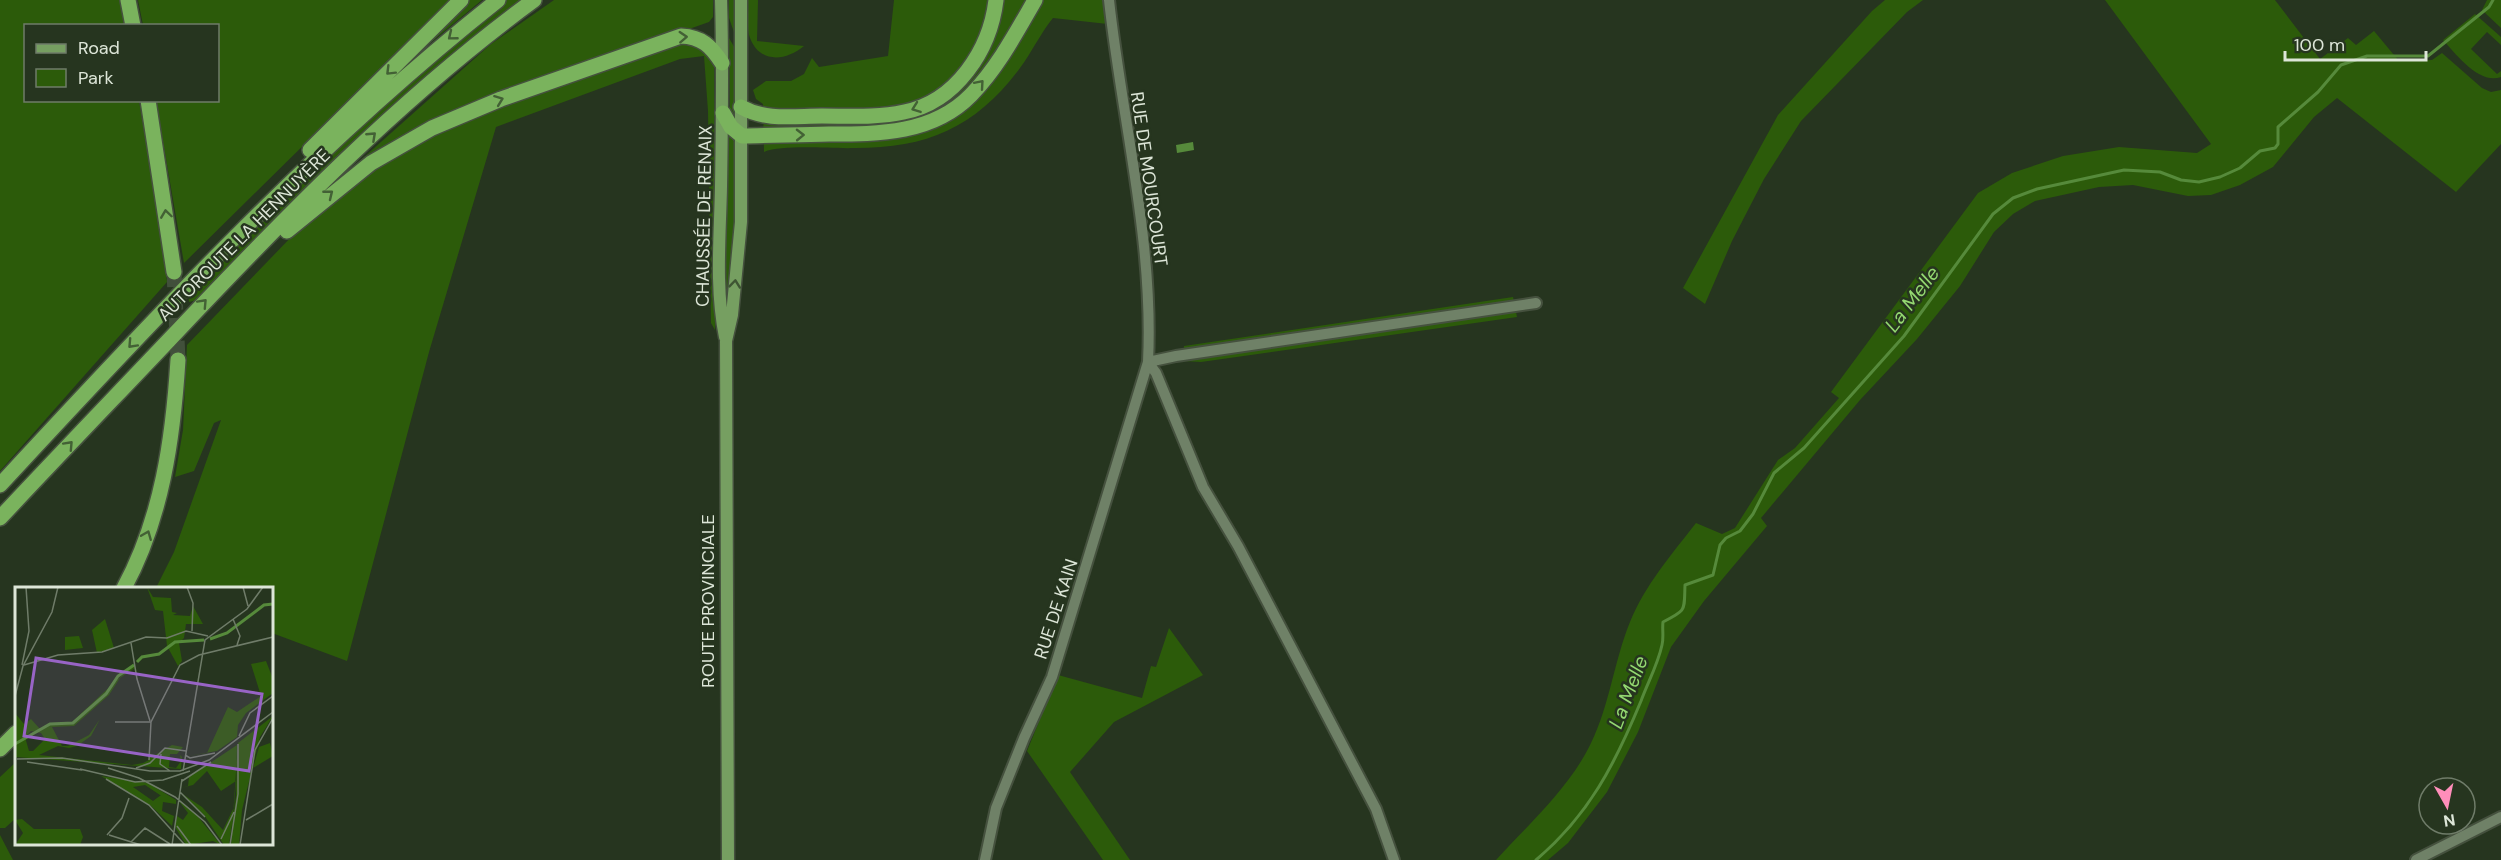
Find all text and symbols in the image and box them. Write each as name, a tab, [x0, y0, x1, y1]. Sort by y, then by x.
legend	[24, 24, 219, 102]
scale bar	[2285, 24, 2426, 62]
one-way arrow	[448, 29, 459, 40]
one-way arrow	[678, 31, 687, 44]
text: 100 m	[2294, 33, 2345, 57]
text: Road	[78, 36, 120, 60]
one-way arrow	[386, 63, 397, 74]
text: Park	[78, 66, 114, 90]
one-way arrow	[973, 80, 984, 91]
street label: RUE DE MOURCOURT	[1125, 90, 1173, 268]
one-way arrow	[492, 95, 503, 107]
one-way arrow	[911, 101, 922, 114]
street label: CHAUSSÉE DE RENAIX	[690, 125, 718, 307]
one-way arrow	[796, 129, 805, 141]
one-way arrow	[365, 132, 375, 143]
street label: AUTOROUTE LA HENNUYÈRE	[152, 143, 336, 327]
one-way arrow	[322, 191, 333, 202]
one-way arrow	[161, 209, 173, 218]
water label: La Melle	[1879, 261, 1945, 337]
one-way arrow	[728, 279, 741, 288]
one-way arrow	[196, 299, 207, 310]
one-way arrow	[128, 338, 139, 348]
one-way arrow	[62, 441, 73, 451]
street label: ROUTE PROVINCIALE	[696, 514, 720, 688]
one-way arrow	[140, 530, 152, 541]
street label: RUE DE KAIN	[1029, 556, 1083, 662]
inset map	[15, 587, 273, 845]
water label: La Melle	[1602, 652, 1654, 732]
north arrow	[2417, 776, 2477, 836]
text: N	[2442, 809, 2457, 832]

